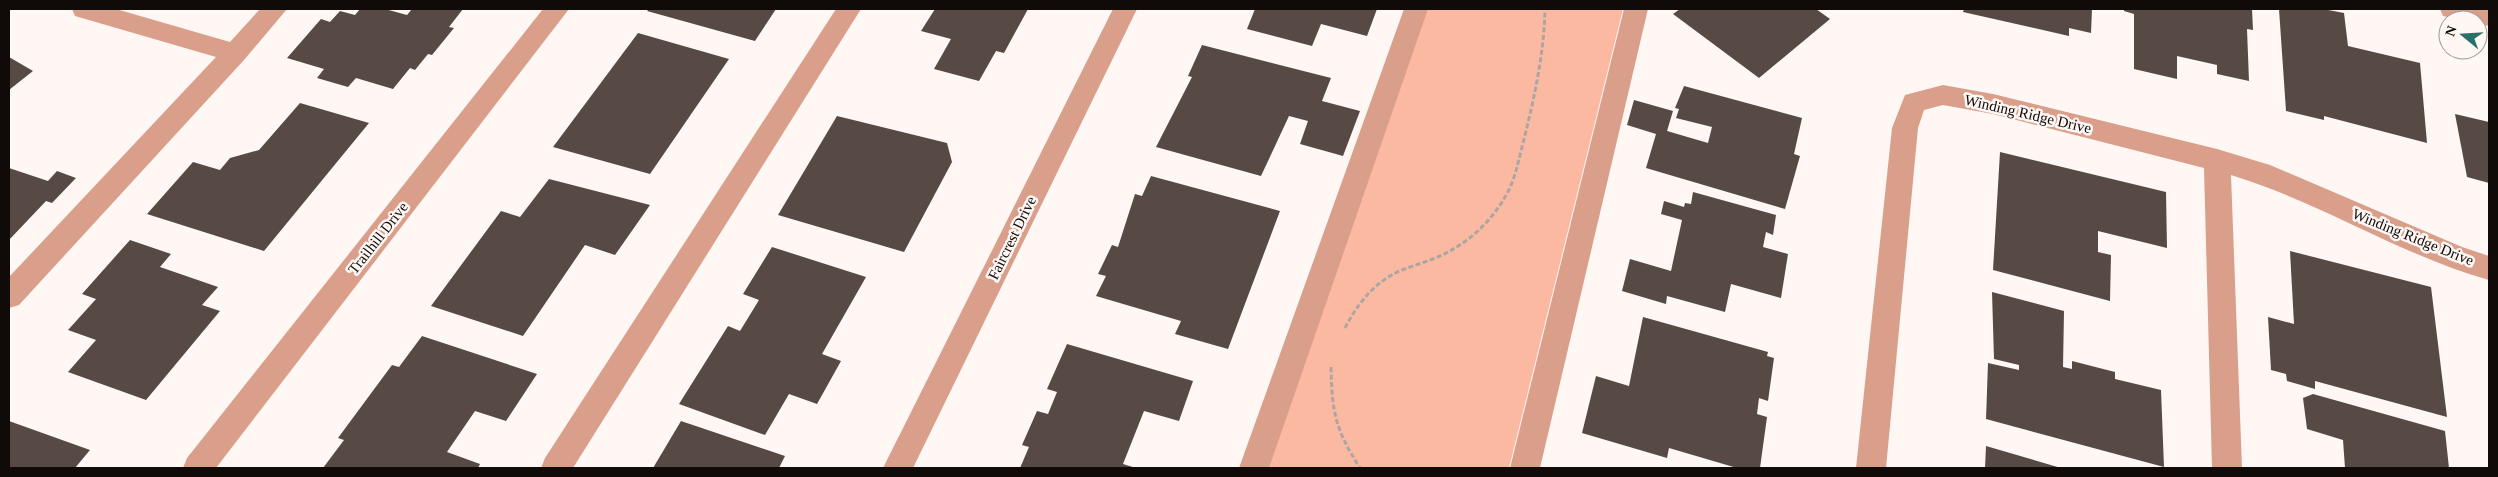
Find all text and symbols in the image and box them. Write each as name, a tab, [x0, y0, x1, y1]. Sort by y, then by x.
north arrow	[2438, 10, 2488, 60]
text: N	[2442, 24, 2460, 38]
street label: Winding Ridge Drive	[1963, 92, 2093, 136]
street label: Faircrest Drive	[985, 194, 1039, 282]
street label: Trailhill Drive	[345, 199, 411, 277]
street label: Winding Ridge Drive	[2350, 205, 2476, 269]

